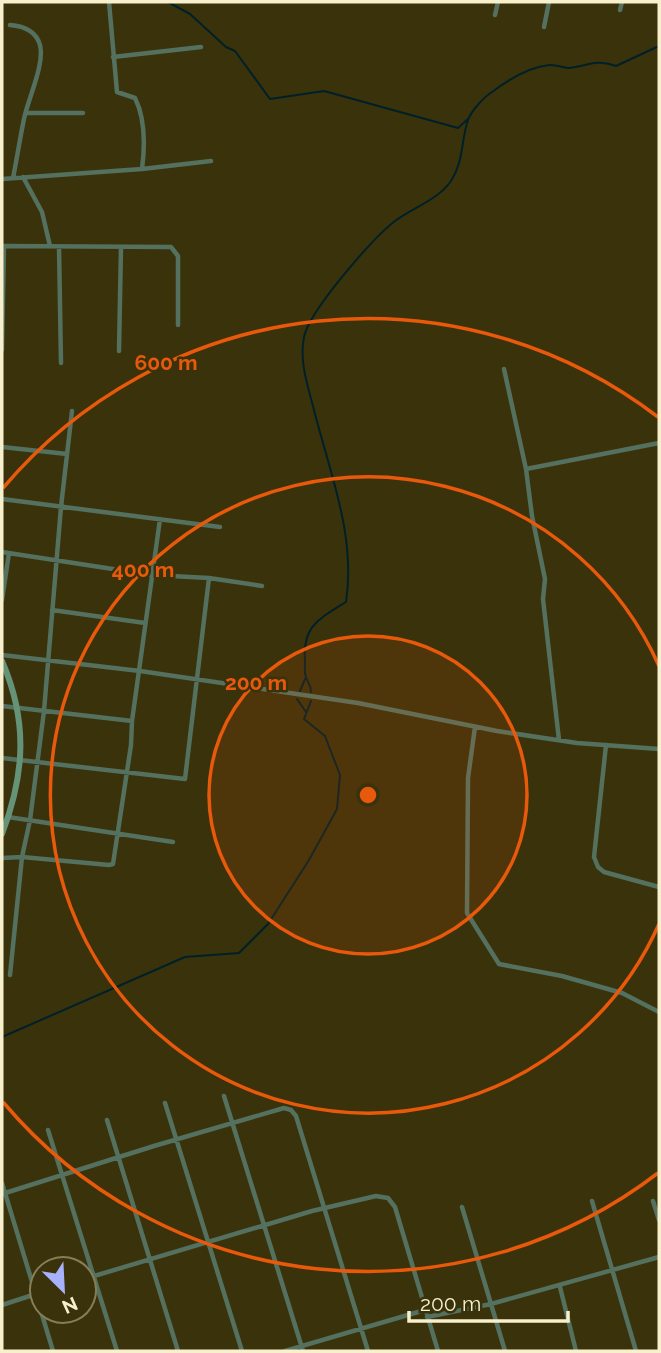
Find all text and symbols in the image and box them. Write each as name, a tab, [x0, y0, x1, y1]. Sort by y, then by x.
text: 600 m	[134, 350, 198, 375]
text: 400 m	[112, 557, 174, 582]
text: 200 m	[225, 670, 287, 695]
centre of rings	[356, 783, 380, 807]
north arrow	[28, 1255, 98, 1325]
scale bar	[409, 1280, 568, 1324]
text: 200 m	[420, 1291, 481, 1316]
text: N	[59, 1293, 81, 1319]

